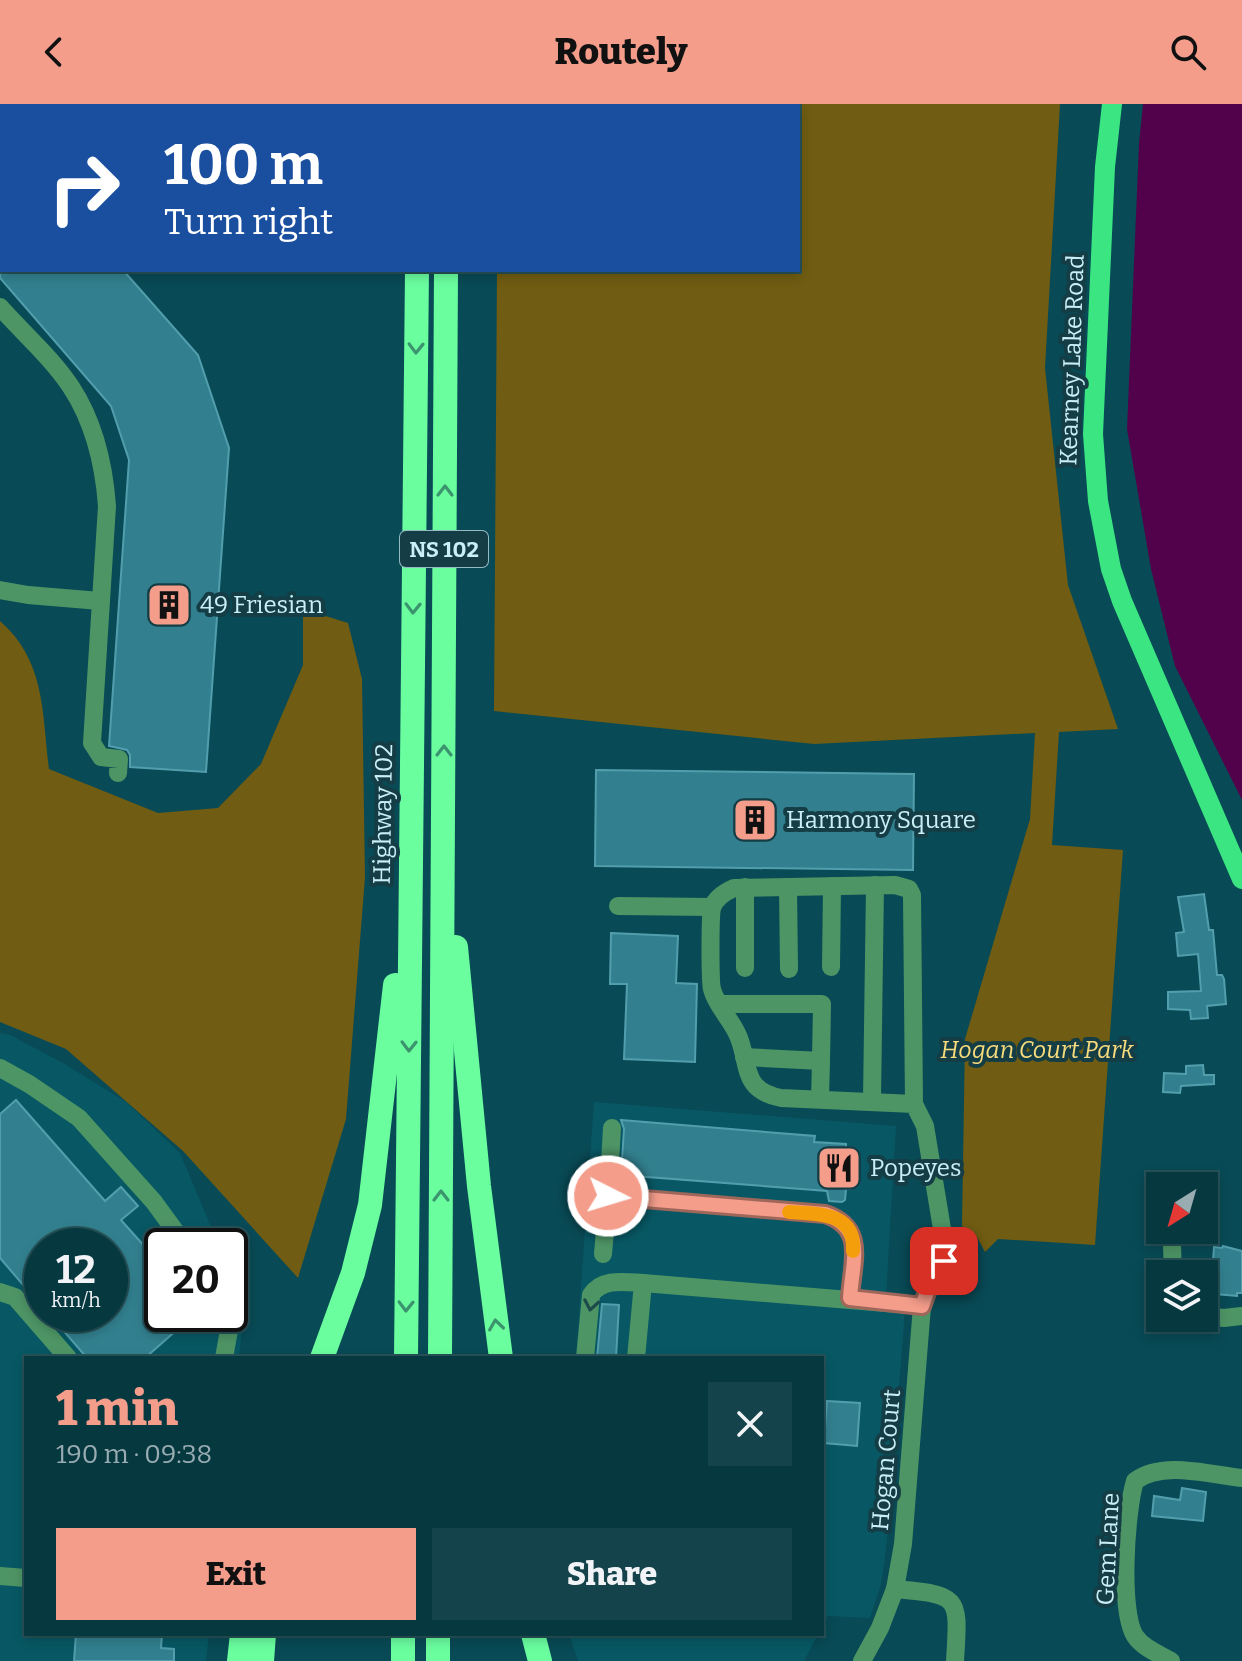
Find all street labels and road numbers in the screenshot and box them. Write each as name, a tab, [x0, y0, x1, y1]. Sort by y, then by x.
street label: Kearney Lake Road	[1054, 254, 1090, 466]
road number: NS 102	[400, 531, 488, 567]
street label: Highway 102	[368, 744, 398, 884]
street label: Hogan Court	[866, 1388, 906, 1532]
street label: Gem Lane	[1091, 1492, 1125, 1606]

